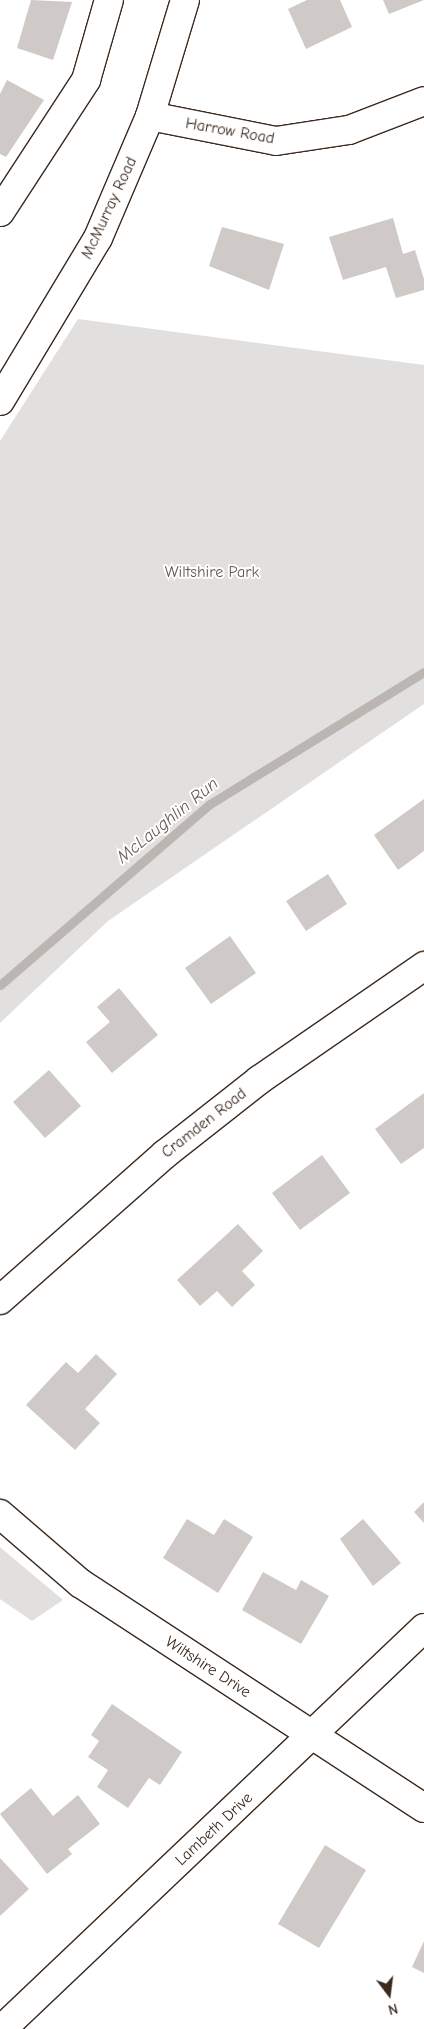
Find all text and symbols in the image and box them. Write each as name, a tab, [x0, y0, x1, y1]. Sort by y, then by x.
street label: Harrow Road	[184, 114, 276, 148]
street label: McMurray Road	[77, 154, 141, 262]
park label: Wiltshire Park	[165, 562, 259, 582]
water label: McLaughlin Run	[113, 773, 223, 869]
street label: Cramden Road	[158, 1084, 250, 1162]
street label: Wiltshire Drive	[162, 1632, 254, 1702]
street label: Lambeth Drive	[171, 1788, 257, 1870]
north arrow	[364, 1969, 414, 2019]
text: N	[386, 2000, 400, 2018]

